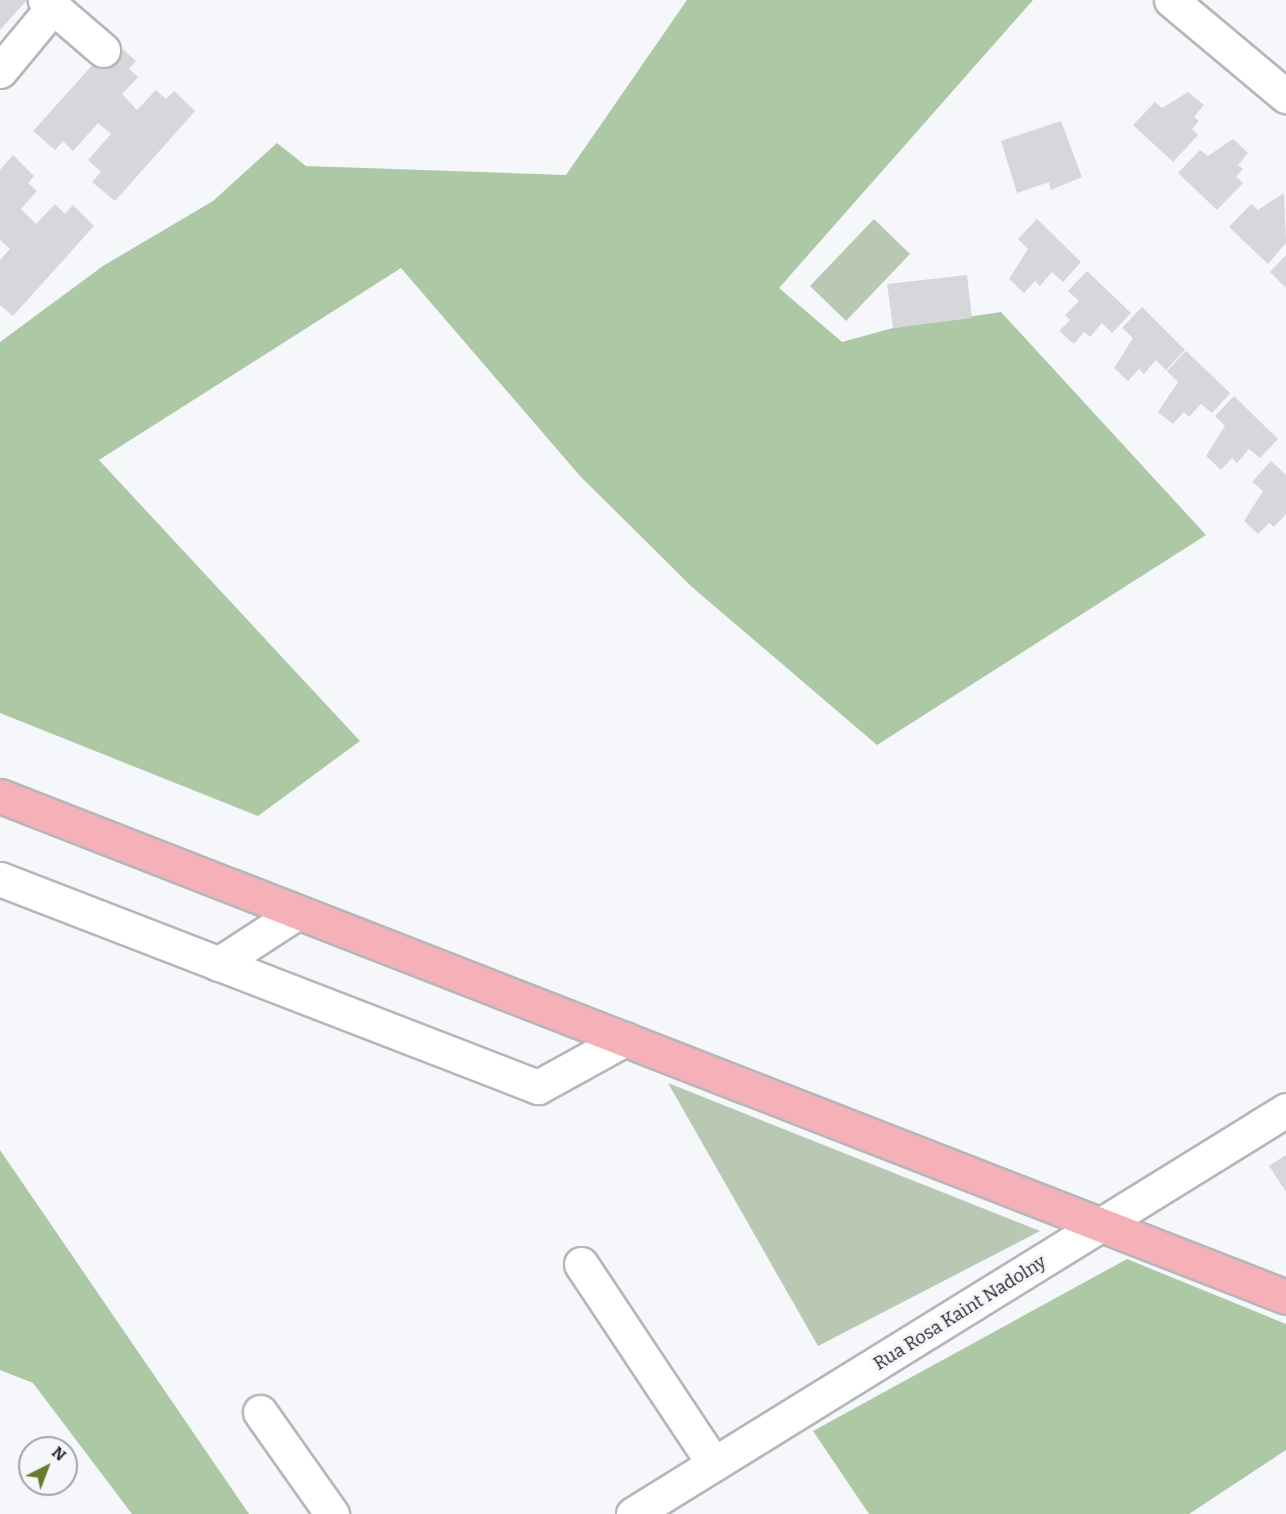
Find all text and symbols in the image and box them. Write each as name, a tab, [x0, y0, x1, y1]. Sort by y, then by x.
street label: Rua Rosa Kaint Nadolny	[870, 1251, 1050, 1375]
north arrow	[18, 1436, 78, 1496]
text: N	[48, 1443, 70, 1465]

